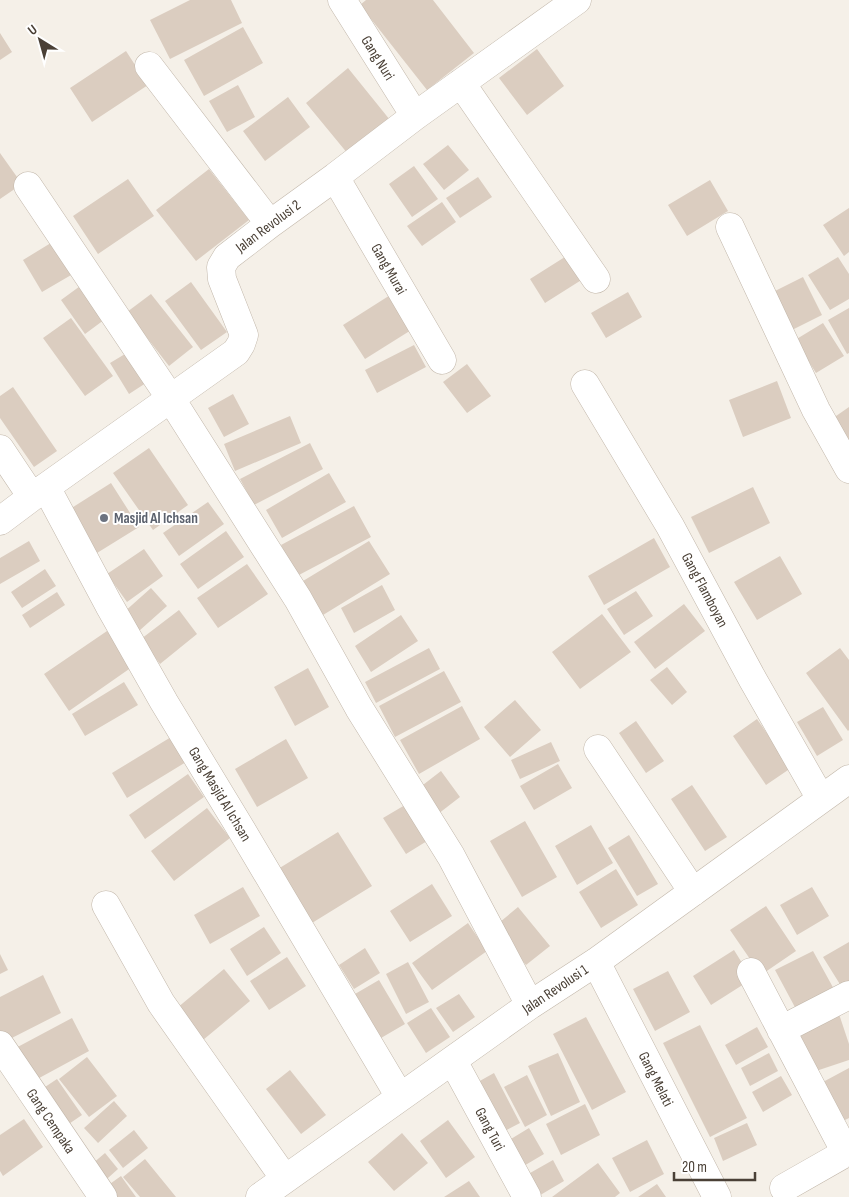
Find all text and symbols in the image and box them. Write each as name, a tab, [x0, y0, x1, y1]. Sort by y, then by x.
north arrow	[15, 15, 65, 65]
text: U	[24, 21, 41, 39]
street label: Gang Nuri	[357, 32, 399, 84]
street label: Jalan Revolusi 2	[231, 196, 305, 258]
street label: Gang Murai	[366, 240, 411, 298]
place label: Masjid Al Ichsan	[114, 509, 198, 528]
marker: Masjid Al Ichsan	[98, 512, 110, 524]
street label: Gang Flamboyan	[677, 550, 732, 631]
street label: Gang Masjid Al Ichsan	[184, 744, 255, 845]
street label: Jalan Revolusi 1	[518, 960, 593, 1019]
street label: Gang Melati	[634, 1049, 677, 1110]
street label: Gang Cempaka	[22, 1085, 79, 1158]
street label: Gang Turi	[470, 1104, 509, 1154]
scale bar	[674, 1150, 755, 1182]
text: 20 m	[682, 1158, 707, 1177]

